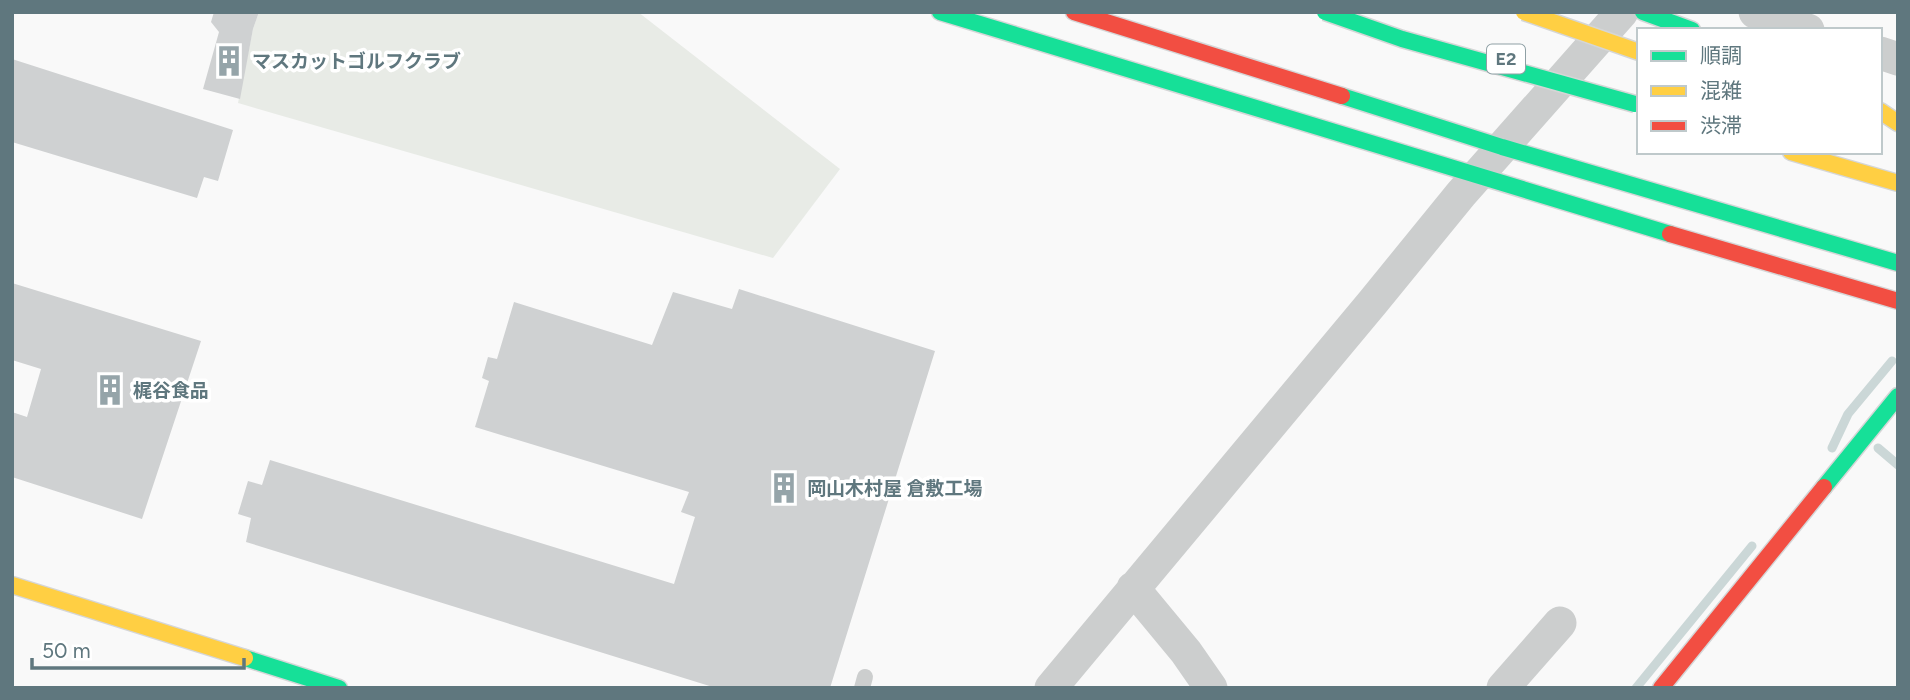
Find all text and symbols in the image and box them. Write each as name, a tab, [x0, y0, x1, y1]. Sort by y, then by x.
legend	[1637, 28, 1882, 154]
text: 順調	[1700, 43, 1742, 68]
building icon: マスカットゴルフクラブ	[212, 44, 246, 78]
road number: E2	[1487, 44, 1525, 74]
place label: マスカットゴルフクラブ	[252, 50, 461, 73]
text: 混雑	[1700, 78, 1742, 103]
text: 渋滞	[1700, 113, 1742, 138]
building icon: 梶谷食品	[93, 373, 127, 407]
place label: 梶谷食品	[133, 379, 209, 402]
building icon: 岡山木村屋 倉敷工場	[767, 471, 801, 505]
place label: 岡山木村屋 倉敷工場	[807, 477, 983, 500]
scale bar	[32, 626, 243, 670]
text: 50 m	[42, 638, 91, 663]

